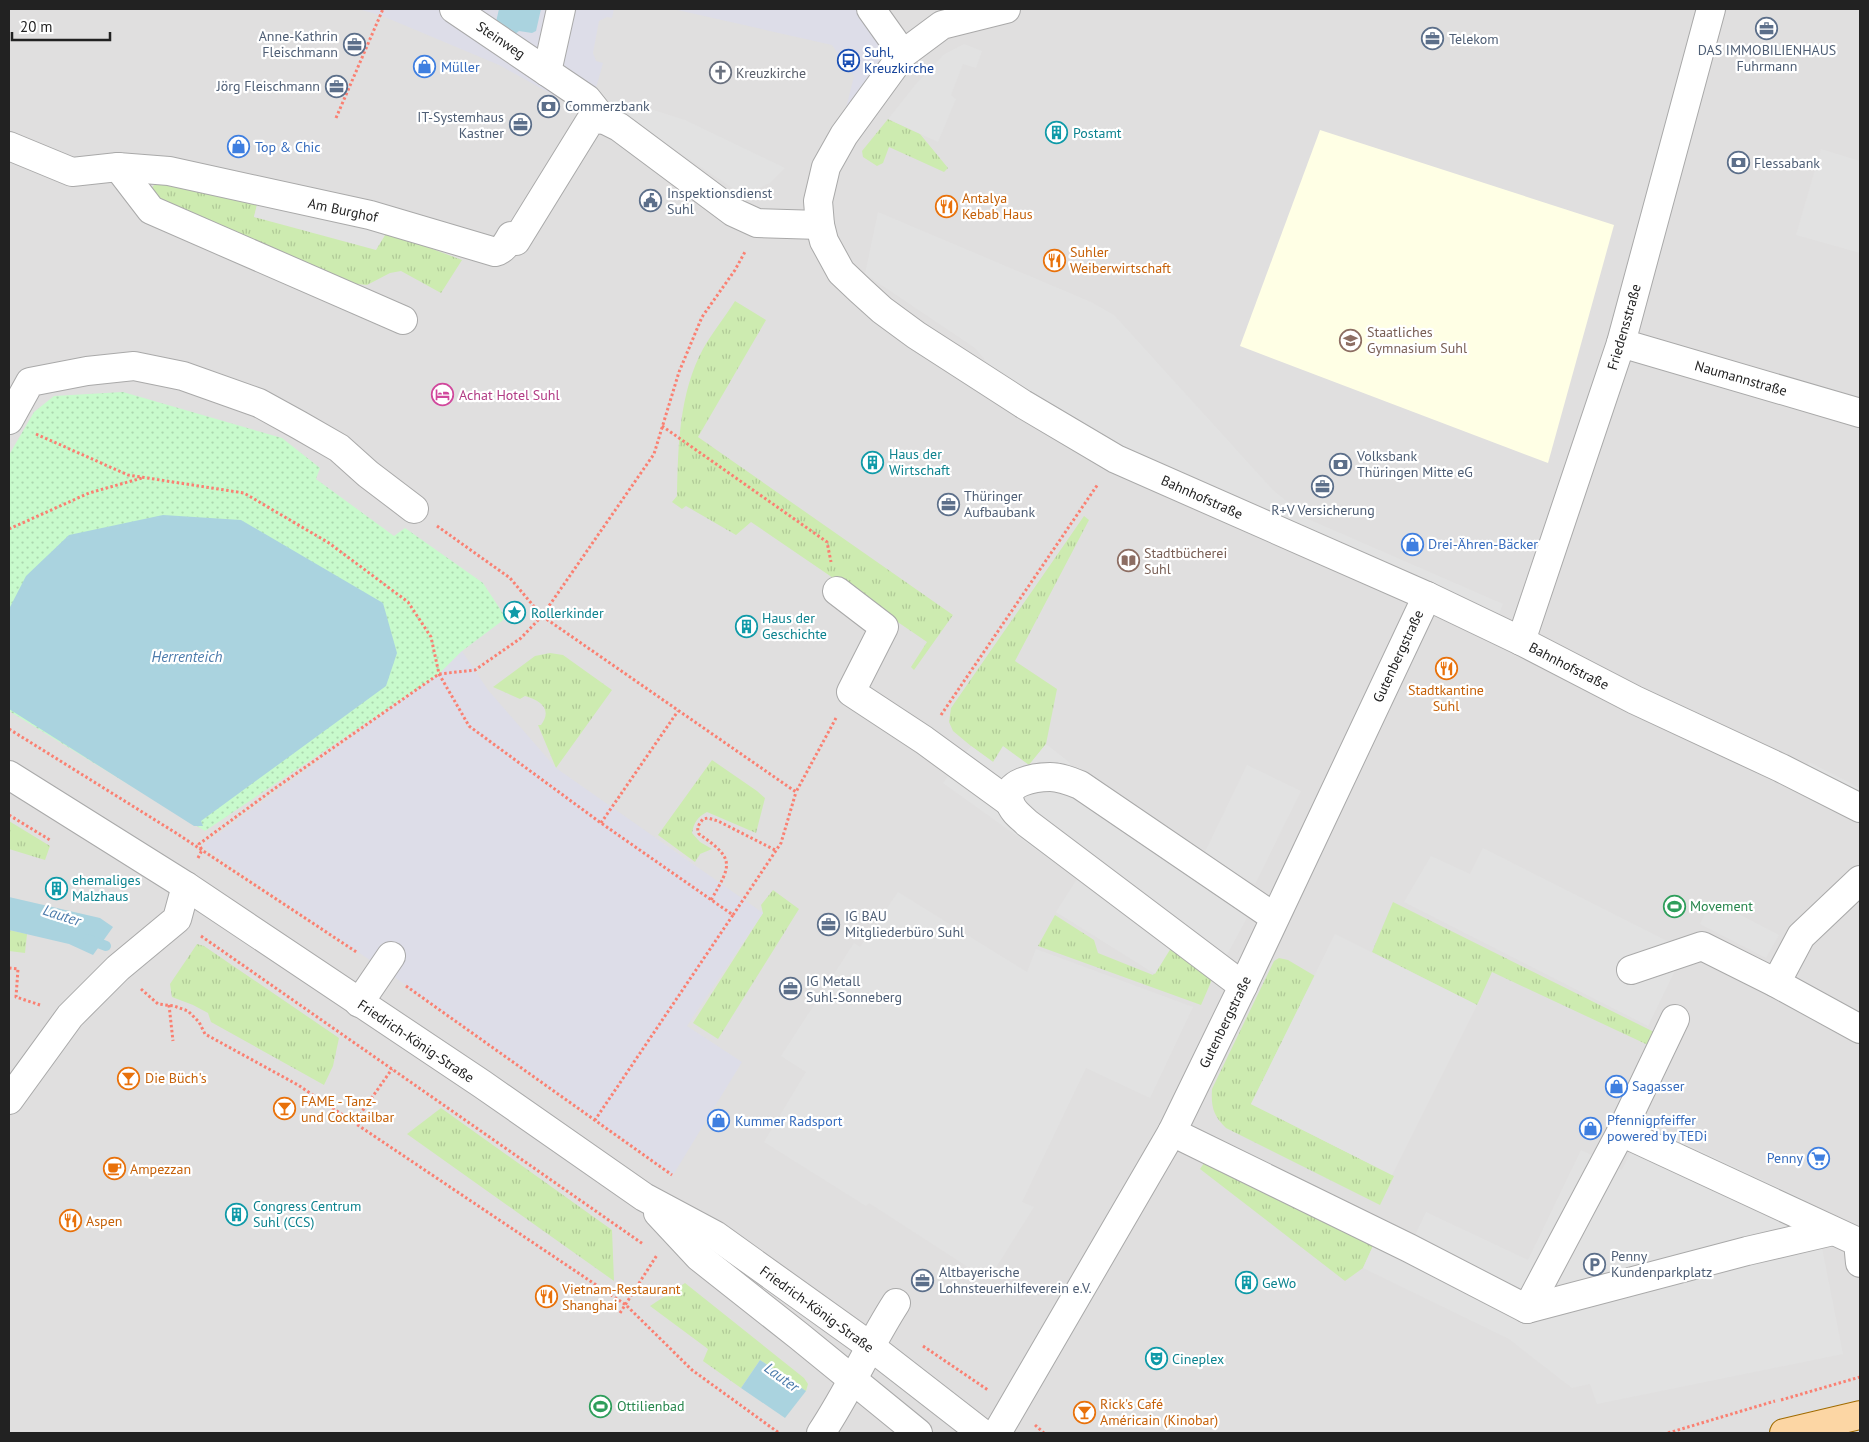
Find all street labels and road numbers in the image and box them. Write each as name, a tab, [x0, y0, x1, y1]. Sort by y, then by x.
street label: Steinweg	[473, 17, 529, 63]
street label: Am Burghof	[307, 194, 380, 226]
street label: Friedensstraße	[1603, 282, 1645, 372]
street label: Naumannstraße	[1693, 356, 1789, 400]
street label: Bahnhofstraße	[1158, 471, 1246, 523]
street label: Gutenbergstraße	[1369, 607, 1427, 705]
street label: Bahnhofstraße	[1526, 638, 1612, 694]
street label: Gutenbergstraße	[1195, 973, 1255, 1071]
street label: Friedrich-König-Straße	[354, 995, 478, 1087]
street label: Friedrich-König-Straße	[756, 1262, 878, 1356]

